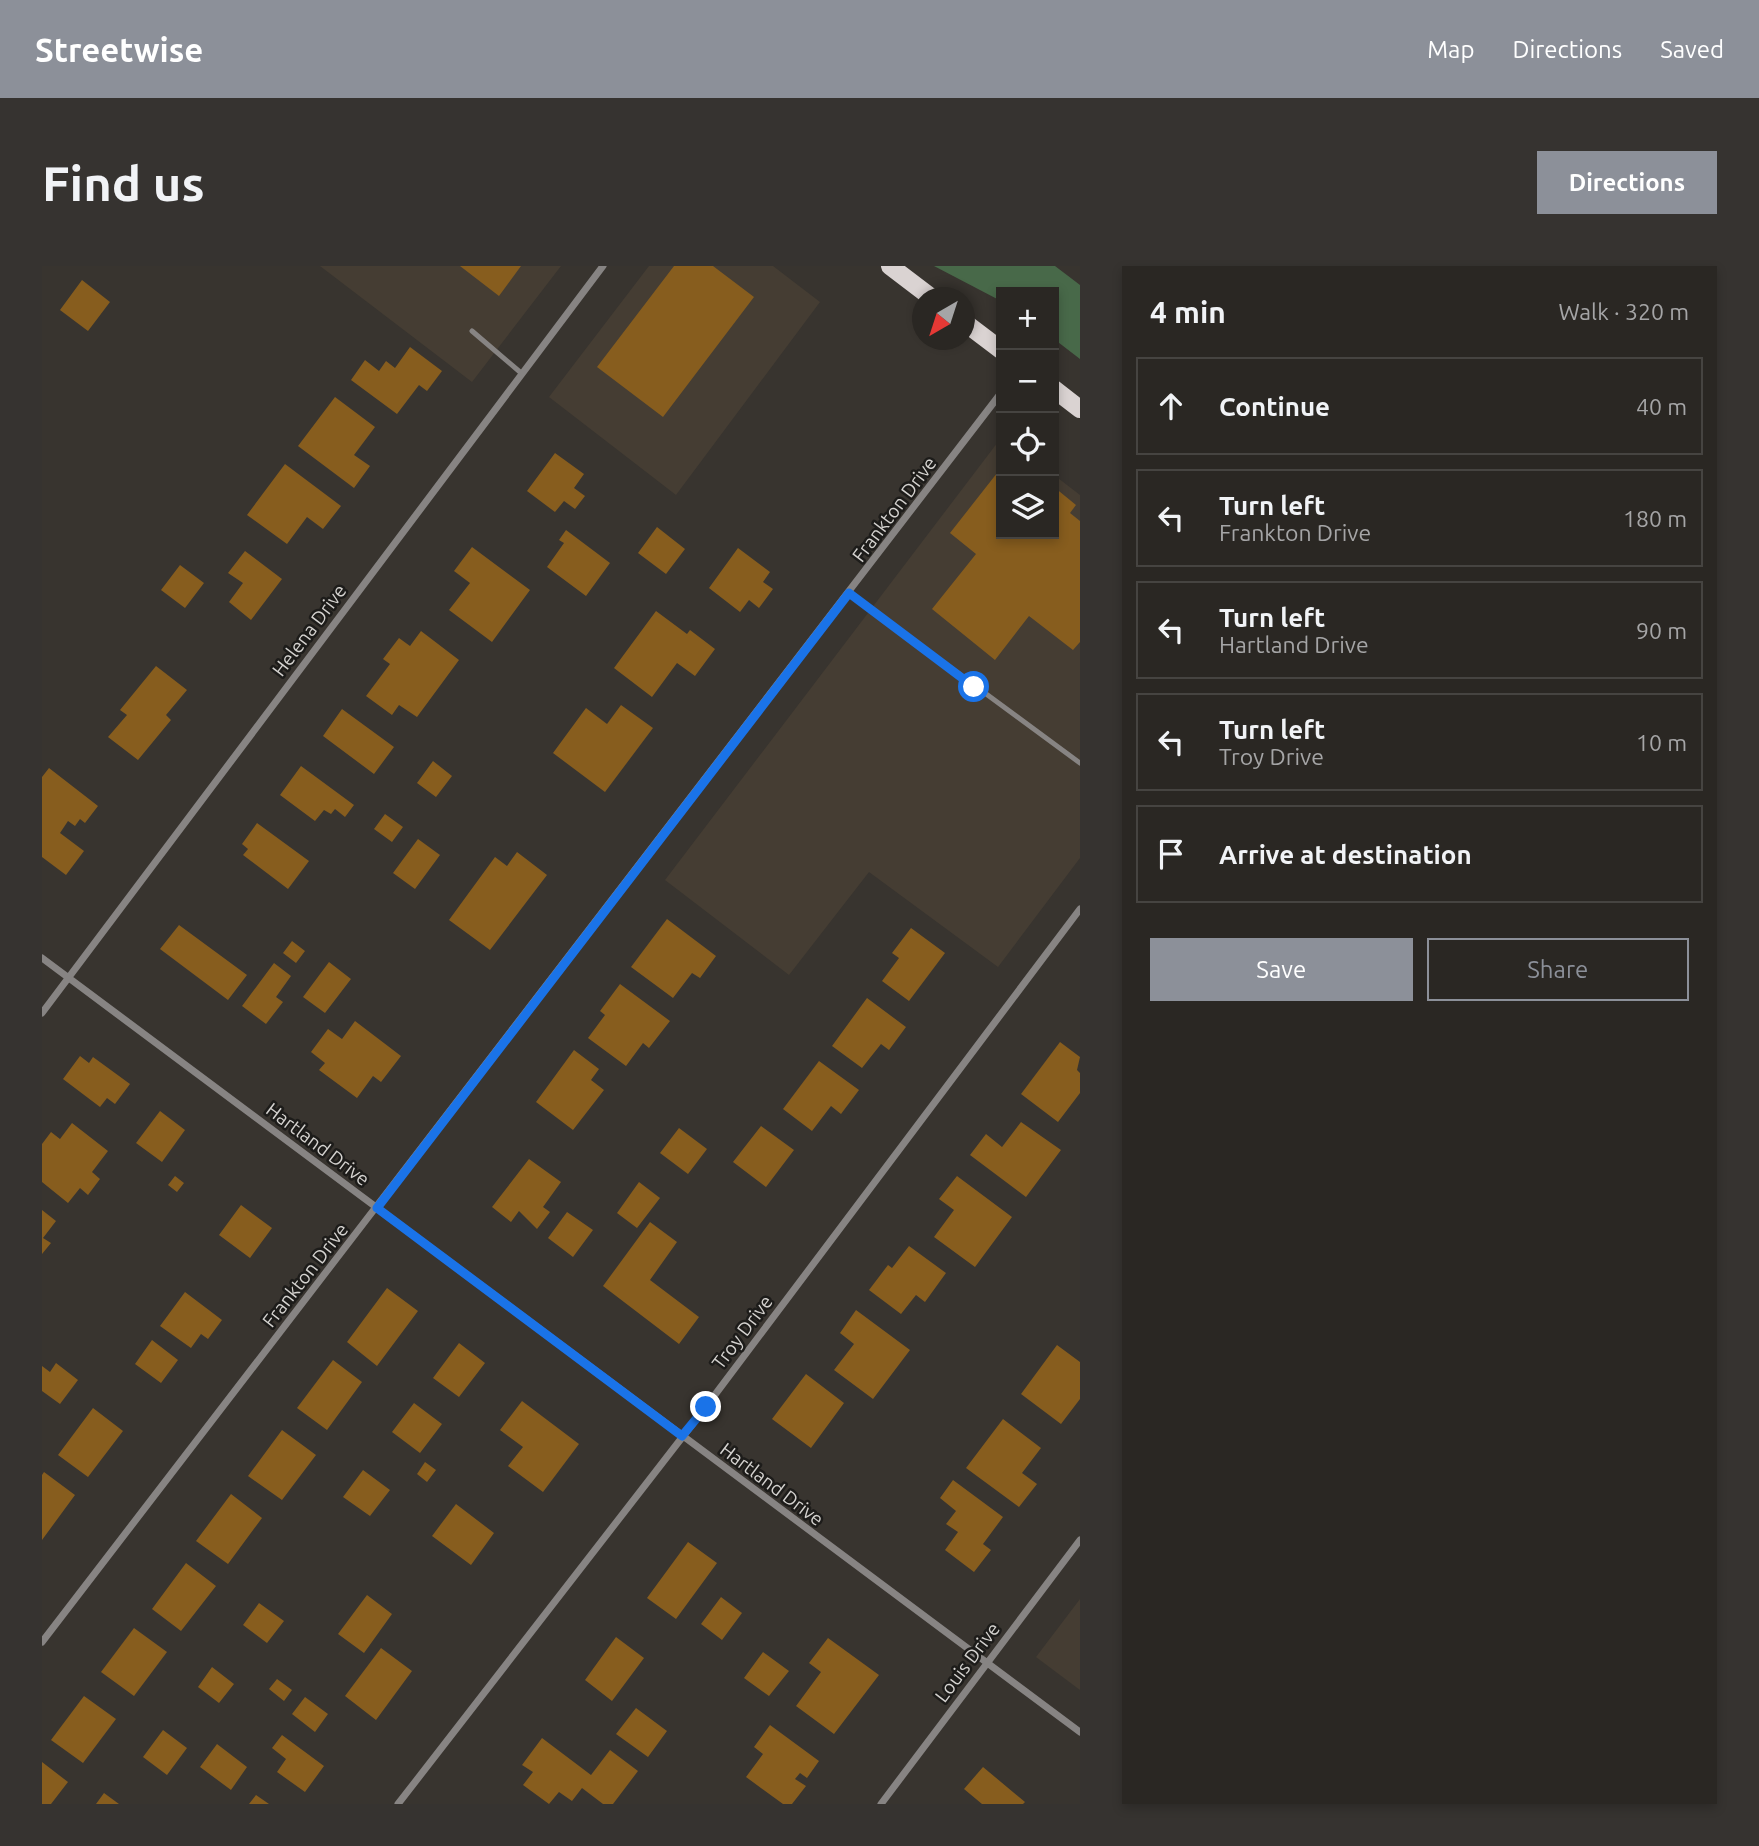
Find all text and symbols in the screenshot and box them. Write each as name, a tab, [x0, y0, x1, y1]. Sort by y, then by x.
text: Streetwise	[35, 31, 203, 68]
text: Map	[1427, 36, 1474, 63]
text: Directions	[1512, 36, 1622, 63]
text: Saved	[1660, 36, 1724, 63]
button: Directions	[1537, 151, 1717, 214]
text: Find us	[42, 155, 205, 210]
north arrow	[912, 287, 975, 350]
map controls	[996, 287, 1059, 539]
button: +	[996, 287, 1059, 350]
text: 4 min	[1150, 295, 1226, 329]
text: Walk · 320 m	[1558, 299, 1689, 324]
button: −	[996, 350, 1059, 413]
icon: ahead	[1152, 387, 1190, 425]
text: Continue	[1219, 392, 1330, 421]
text: 40 m	[1636, 394, 1687, 419]
button: locate	[996, 413, 1059, 476]
street label: Frankton Drive	[847, 452, 941, 566]
button: layers	[996, 476, 1059, 539]
text: Turn left	[1219, 491, 1325, 520]
icon: left	[1152, 499, 1190, 537]
text: 180 m	[1623, 506, 1687, 531]
text: Frankton Drive	[1219, 520, 1371, 545]
street label: Helena Drive	[267, 580, 351, 680]
text: Turn left	[1219, 603, 1325, 632]
icon: left	[1152, 611, 1190, 649]
text: 90 m	[1636, 618, 1687, 643]
text: Hartland Drive	[1219, 632, 1369, 657]
route start	[958, 671, 989, 702]
text: Turn left	[1219, 715, 1325, 744]
icon: left	[1152, 723, 1190, 761]
text: 10 m	[1636, 730, 1687, 755]
text: Troy Drive	[1219, 744, 1324, 769]
icon: arrive	[1152, 835, 1190, 873]
text: Arrive at destination	[1219, 840, 1472, 869]
button: Save	[1150, 938, 1413, 1001]
button: Share	[1427, 938, 1689, 1001]
street label: Hartland Drive	[262, 1098, 374, 1190]
street label: Frankton Drive	[258, 1219, 352, 1331]
street label: Troy Drive	[707, 1291, 777, 1373]
route end	[690, 1391, 721, 1422]
street label: Hartland Drive	[716, 1438, 828, 1530]
street label: Louis Drive	[930, 1618, 1004, 1706]

